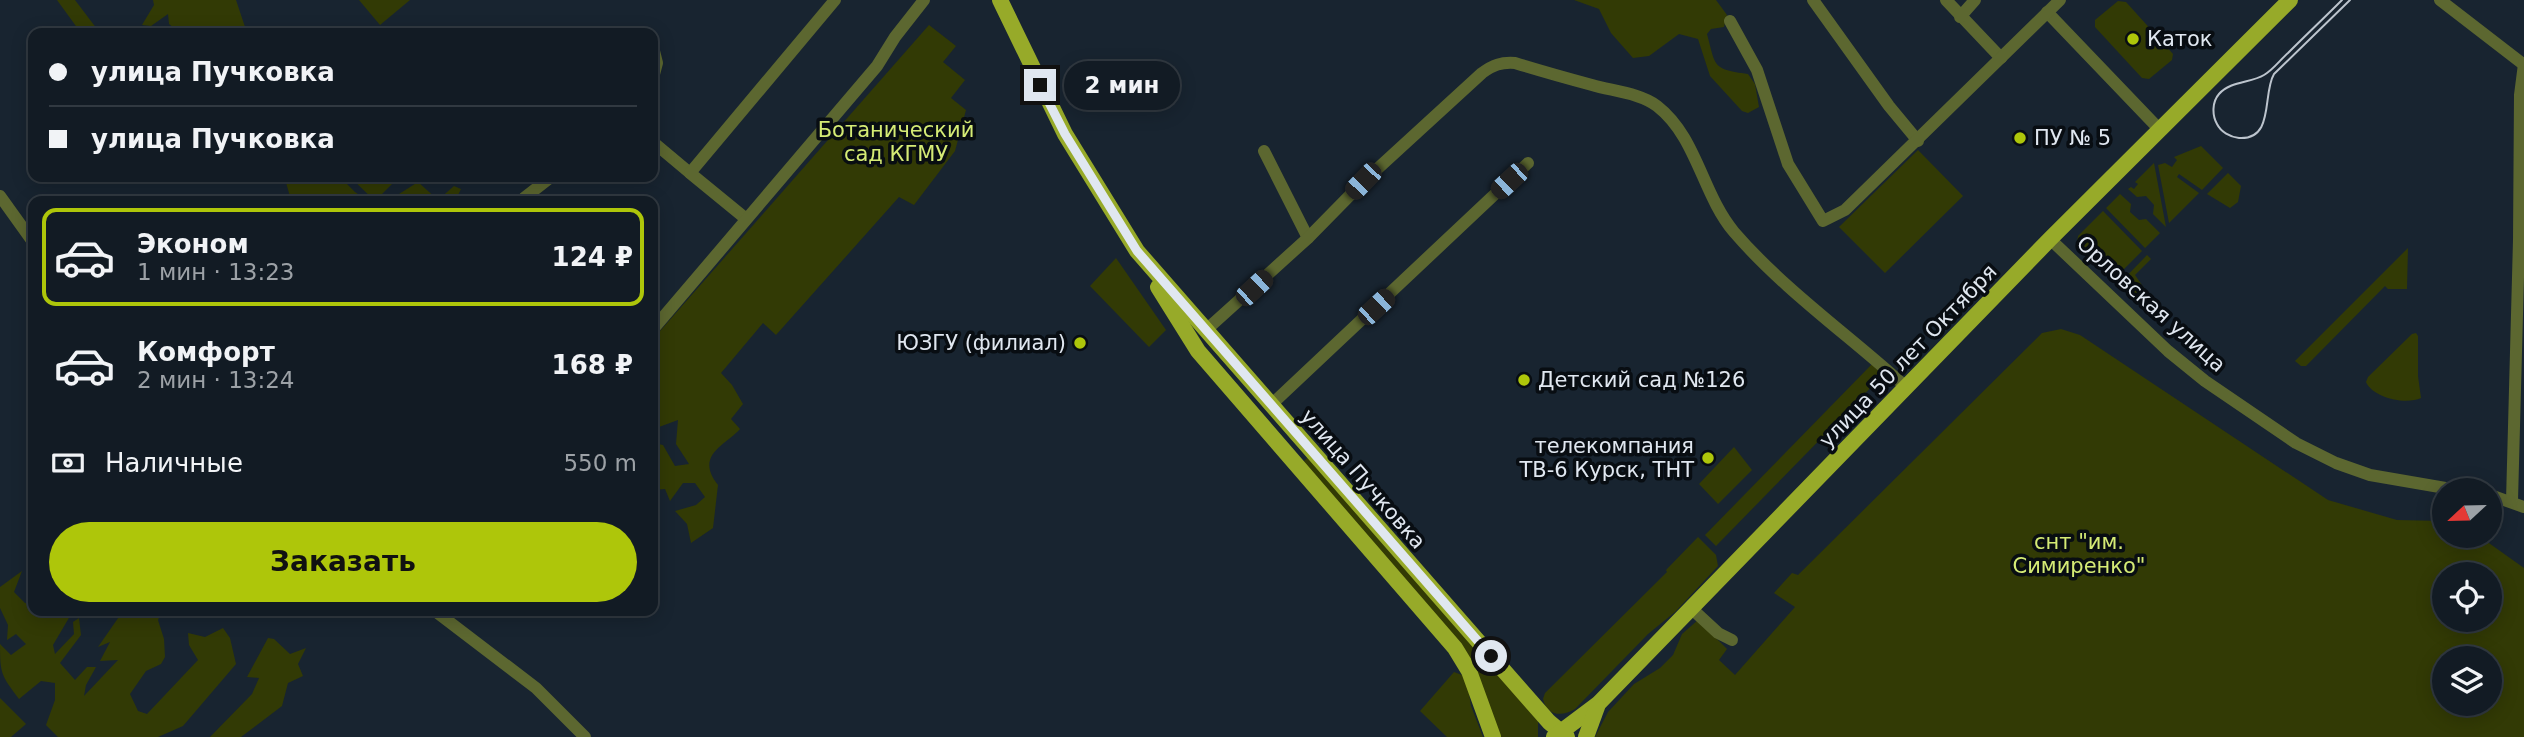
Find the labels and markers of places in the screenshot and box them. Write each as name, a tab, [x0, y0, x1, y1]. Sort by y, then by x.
place label: Каток	[2147, 27, 2213, 51]
marker: Каток	[2125, 31, 2141, 47]
place label: ПУ № 5	[2034, 126, 2111, 150]
marker: ПУ № 5	[2012, 130, 2028, 146]
place label: ЮЗГУ (филиал)	[896, 331, 1066, 355]
marker: ЮЗГУ (филиал)	[1072, 335, 1088, 351]
place label: Детский сад №126	[1538, 368, 1745, 392]
marker: Детский сад №126	[1516, 372, 1532, 388]
place label: телекомпания ТВ-6 Курск, ТНТ	[1518, 434, 1694, 482]
marker: телекомпания ТВ-6 Курск, ТНТ	[1700, 450, 1716, 466]

